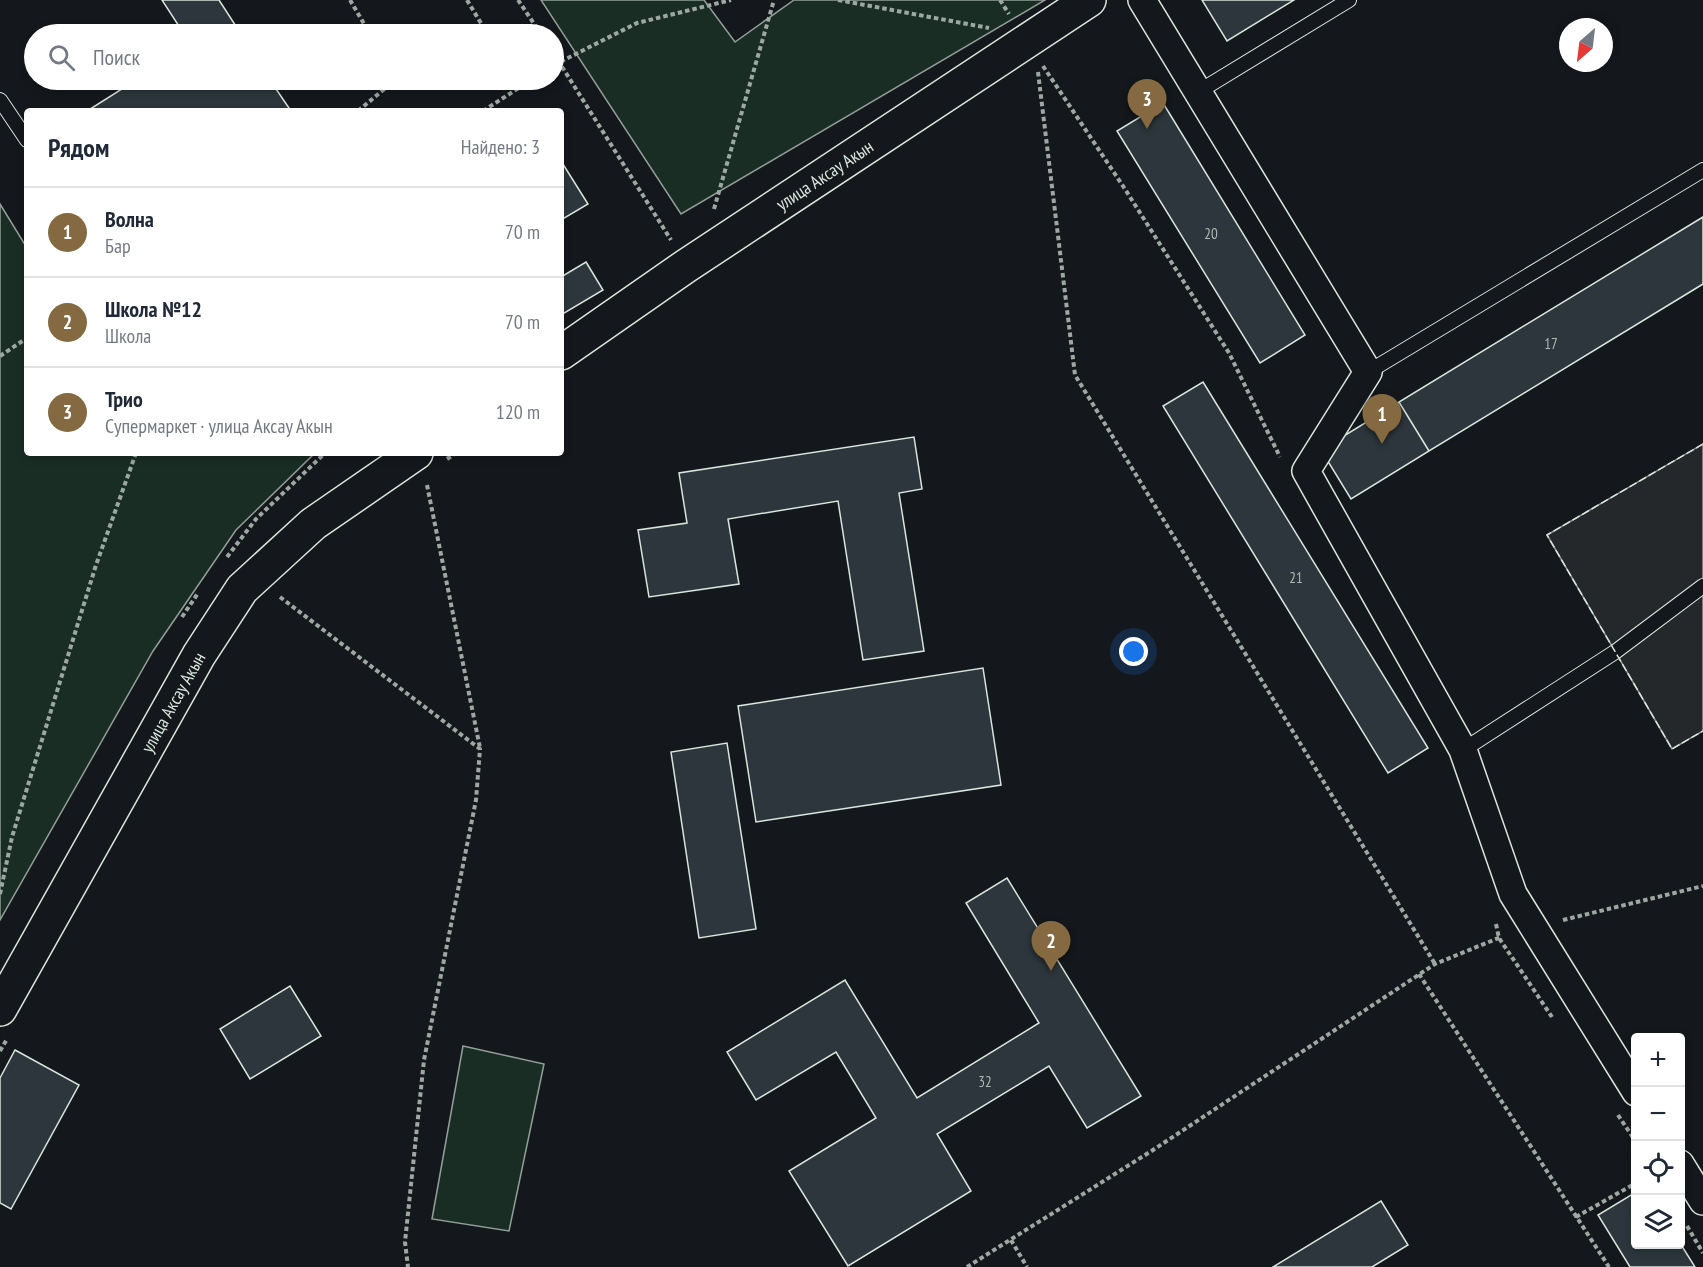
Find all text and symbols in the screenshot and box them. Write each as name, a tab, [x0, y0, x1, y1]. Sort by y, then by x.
north arrow	[1559, 18, 1613, 72]
search box	[24, 24, 564, 90]
icon: search	[45, 41, 78, 74]
text: Поиск	[93, 43, 140, 71]
pin: 3	[1128, 80, 1166, 129]
text: Рядом	[48, 131, 109, 164]
text: Найдено: 3	[461, 134, 540, 160]
street label: улица Аксау Акын	[771, 134, 877, 215]
text: Волна	[105, 205, 154, 233]
text: 1	[63, 219, 72, 245]
text: 70 m	[505, 219, 540, 245]
house number: 20	[1204, 224, 1218, 243]
text: Бар	[105, 233, 131, 259]
text: Школа №12	[105, 295, 202, 323]
text: 2	[63, 309, 72, 335]
text: 70 m	[505, 309, 540, 335]
text: Школа	[105, 323, 151, 349]
house number: 17	[1544, 334, 1558, 353]
text: Трио	[105, 385, 143, 413]
pin: 1	[1362, 394, 1402, 444]
text: 3	[63, 399, 72, 425]
text: 120 m	[496, 399, 540, 425]
text: Супермаркет · улица Аксау Акын	[105, 413, 333, 439]
house number: 21	[1289, 568, 1303, 587]
your location	[1119, 637, 1148, 666]
street label: улица Аксау Акын	[135, 648, 210, 757]
pin: 2	[1032, 922, 1070, 971]
map controls	[1631, 1033, 1685, 1249]
button: +	[1631, 1033, 1685, 1087]
house number: 32	[978, 1072, 992, 1091]
button: −	[1631, 1087, 1685, 1141]
button: locate	[1631, 1141, 1685, 1195]
button: layers	[1631, 1195, 1685, 1249]

